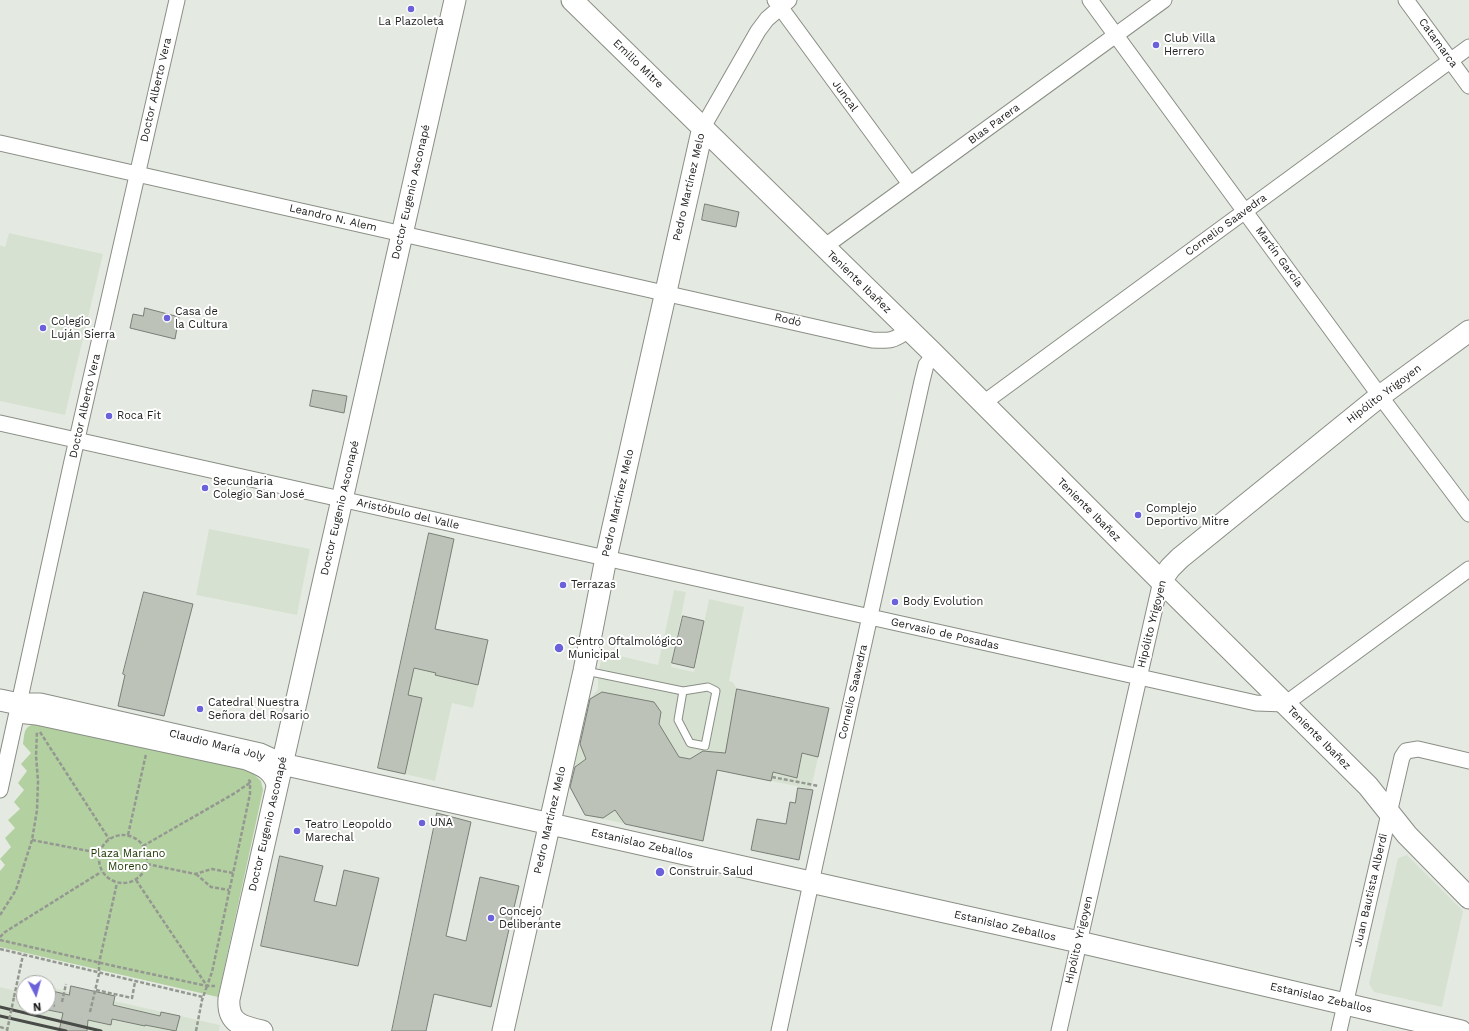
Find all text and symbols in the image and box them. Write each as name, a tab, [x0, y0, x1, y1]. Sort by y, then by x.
marker: La Plazoleta	[406, 4, 416, 14]
place label: La Plazoleta	[378, 15, 444, 29]
street label: Catamarca	[1416, 16, 1460, 70]
place label: Club Villa Herrero	[1164, 32, 1215, 58]
street label: Doctor Alberto Vera	[138, 37, 174, 143]
street label: Emilio Mitre	[610, 37, 666, 91]
marker: Club Villa Herrero	[1151, 40, 1161, 50]
street label: Juncal	[829, 78, 861, 114]
street label: Blas Parera	[966, 101, 1022, 147]
street label: Doctor Eugenio Asconapé	[389, 123, 433, 261]
street label: Pedro Martínez Melo	[670, 132, 708, 242]
street label: Cornelio Saavedra	[1183, 191, 1269, 259]
street label: Leandro N. Alem	[288, 201, 378, 235]
street label: Martín García	[1253, 224, 1305, 290]
street label: Teniente Ibañez	[824, 248, 894, 316]
place label: Casa de la Cultura	[175, 305, 228, 331]
street label: Rodó	[773, 311, 803, 329]
marker: Casa de la Cultura	[162, 313, 172, 323]
place label: Colegio Luján Sierra	[51, 315, 115, 341]
marker: Colegio Luján Sierra	[38, 323, 48, 333]
street label: Doctor Alberto Vera	[67, 353, 103, 459]
street label: Hipólito Yrigoyen	[1344, 362, 1424, 426]
place label: Roca Fit	[117, 409, 161, 423]
marker: Roca Fit	[104, 411, 114, 421]
street label: Doctor Eugenio Asconapé	[318, 439, 362, 577]
street label: Pedro Martínez Melo	[599, 448, 637, 558]
place label: Secundaria Colegio San José	[213, 475, 305, 501]
street label: Teniente Ibañez	[1054, 475, 1124, 545]
marker: Secundaria Colegio San José	[200, 483, 210, 493]
street label: Aristóbulo del Valle	[355, 496, 461, 532]
place label: Complejo Deportivo Mitre	[1146, 502, 1229, 528]
marker: Complejo Deportivo Mitre	[1133, 510, 1143, 520]
place label: Terrazas	[571, 578, 616, 592]
street label: Hipólito Yrigoyen	[1135, 579, 1169, 669]
marker: Terrazas	[558, 580, 568, 590]
place label: Body Evolution	[903, 595, 983, 609]
marker: Body Evolution	[890, 597, 900, 607]
street label: Gervasio de Posadas	[890, 615, 1000, 653]
place label: Centro Oftalmológico Municipal	[568, 635, 683, 661]
marker: Centro Oftalmológico Municipal	[553, 642, 565, 654]
street label: Cornelio Saavedra	[836, 643, 870, 741]
place label: Catedral Nuestra Señora del Rosario	[208, 696, 309, 722]
street label: Teniente Ibañez	[1284, 703, 1354, 773]
marker: Catedral Nuestra Señora del Rosario	[195, 704, 205, 714]
street label: Claudio María Joly	[168, 727, 266, 763]
street label: Doctor Eugenio Asconapé	[246, 755, 290, 893]
street label: Pedro Martínez Melo	[531, 765, 569, 875]
place label: UNA	[430, 816, 453, 830]
place label: Teatro Leopoldo Marechal	[305, 818, 392, 844]
marker: UNA	[417, 818, 427, 828]
marker: Teatro Leopoldo Marechal	[292, 826, 302, 836]
street label: Estanislao Zeballos	[590, 826, 694, 862]
street label: Juan Bautista Alberdi	[1352, 832, 1390, 948]
park label: Plaza Mariano Moreno	[91, 847, 165, 873]
place label: Construir Salud	[669, 865, 753, 879]
marker: Construir Salud	[654, 866, 666, 878]
street label: Hipólito Yrigoyen	[1062, 895, 1096, 985]
place label: Concejo Deliberante	[499, 905, 561, 931]
street label: Estanislao Zeballos	[953, 908, 1057, 944]
marker: Concejo Deliberante	[486, 913, 496, 923]
north arrow	[16, 975, 56, 1015]
street label: Estanislao Zeballos	[1269, 980, 1373, 1016]
text: N	[32, 1000, 42, 1013]

